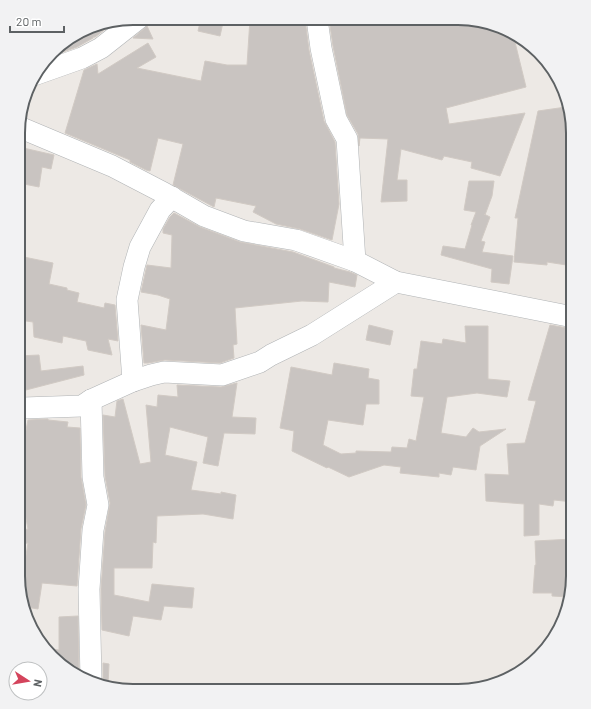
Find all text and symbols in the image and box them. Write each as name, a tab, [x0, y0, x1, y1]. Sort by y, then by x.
scale bar	[10, 8, 64, 34]
text: 20 m	[16, 14, 42, 28]
north arrow	[8, 661, 48, 701]
text: N	[31, 678, 45, 688]

